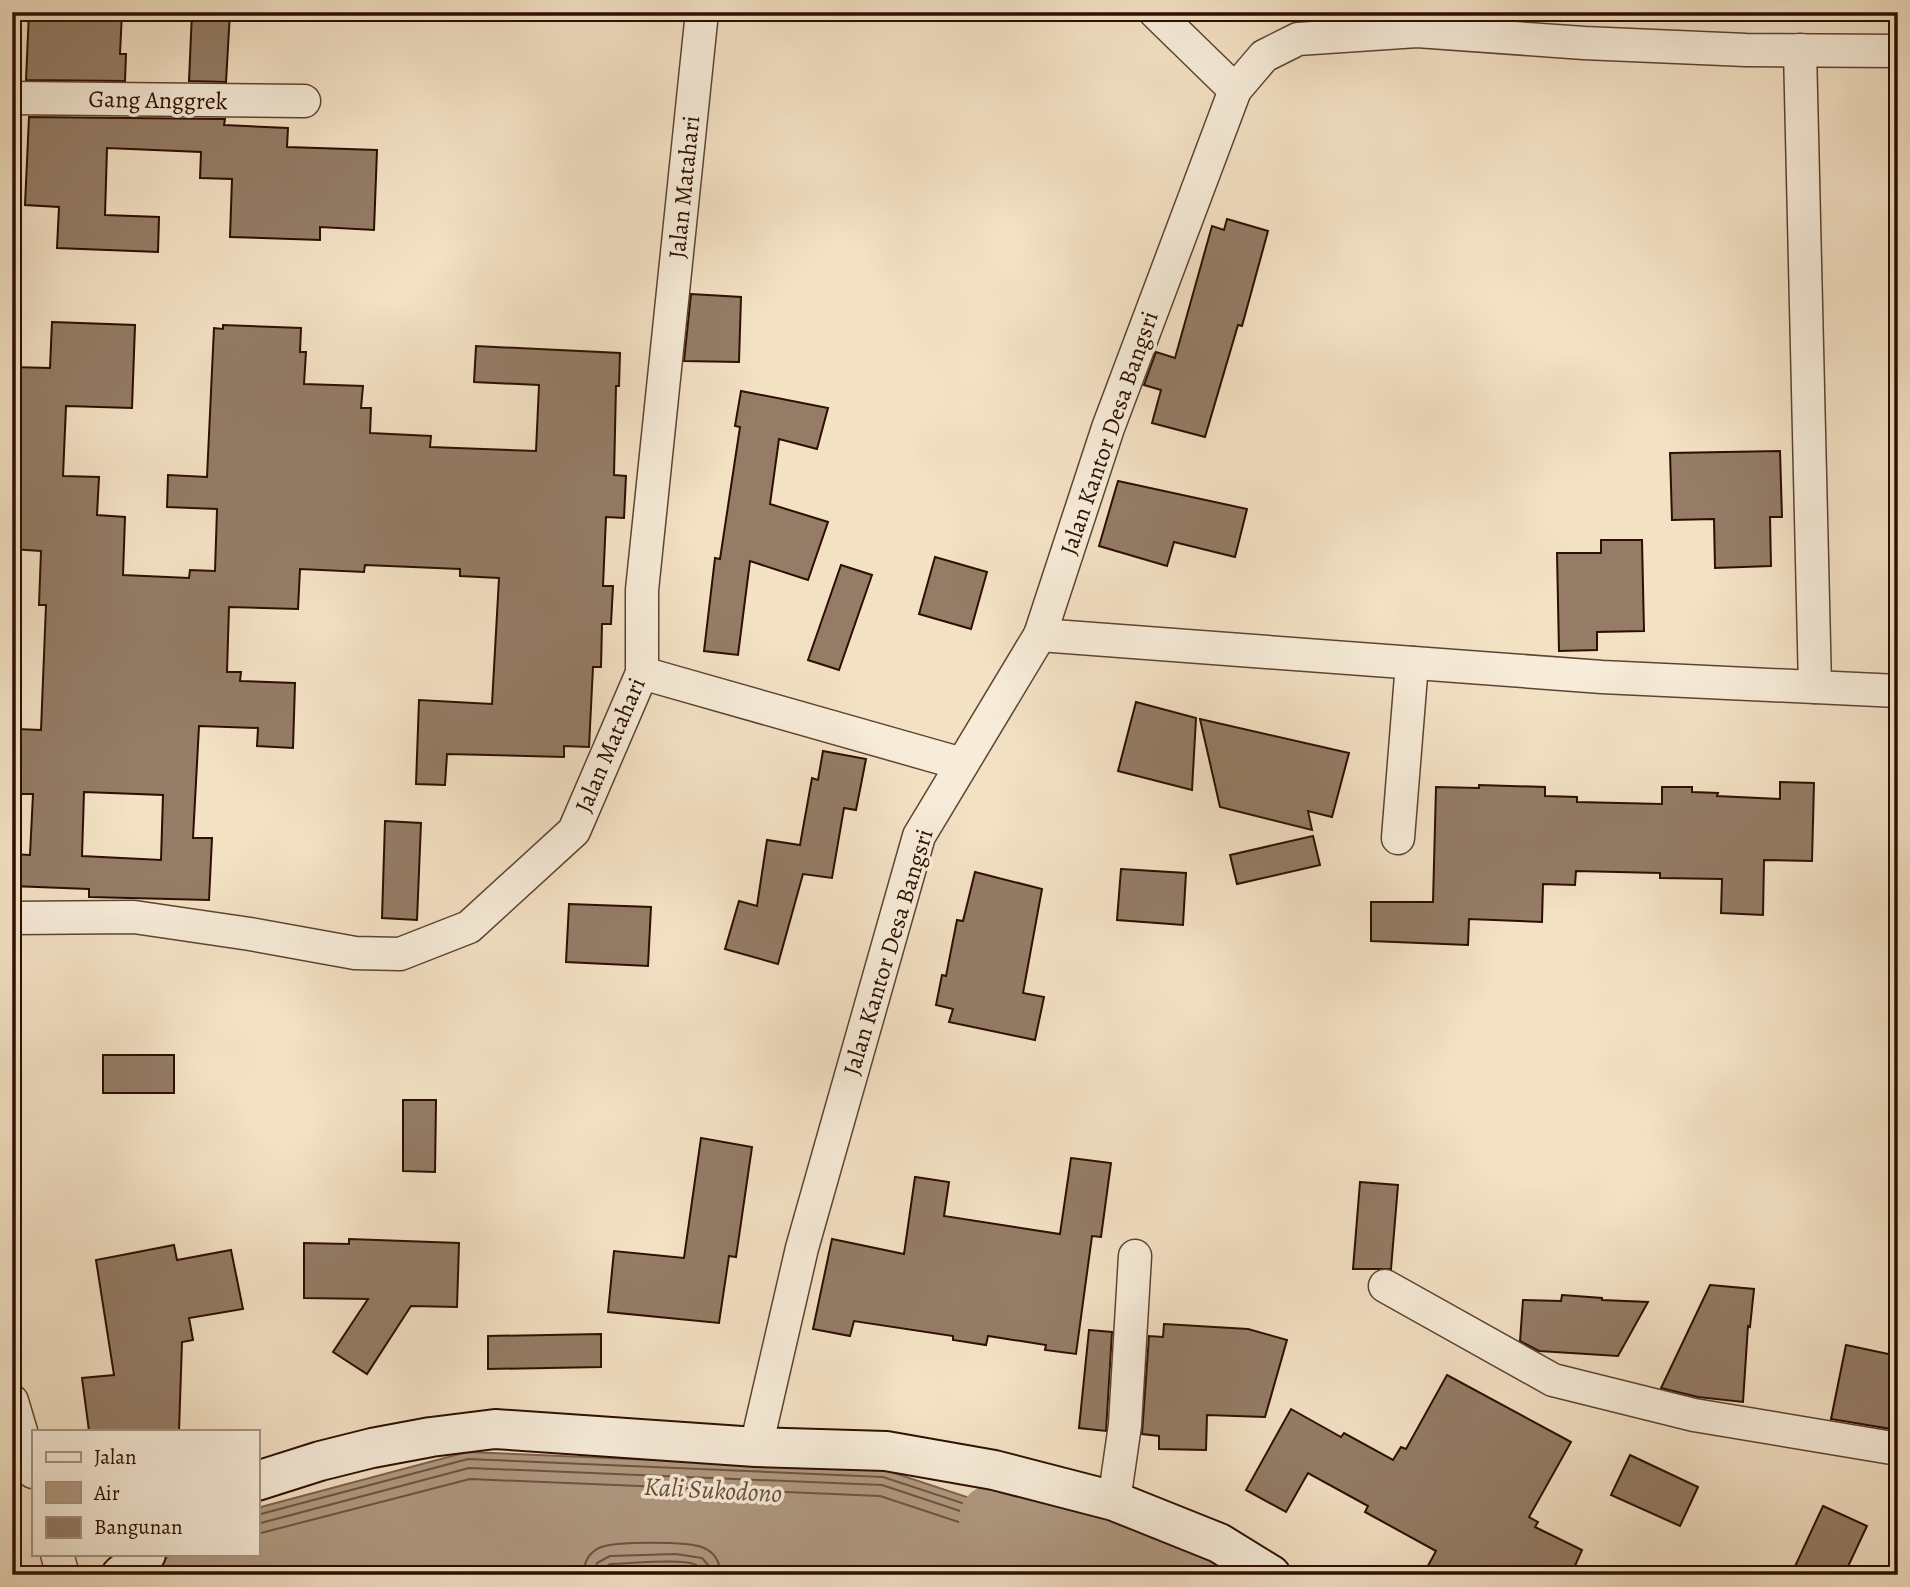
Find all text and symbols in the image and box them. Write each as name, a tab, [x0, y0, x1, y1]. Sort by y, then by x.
street label: Gang Anggrek	[88, 83, 228, 117]
street label: Jalan Matahari	[661, 114, 707, 260]
street label: Jalan Kantor Desa Bangsri	[1052, 307, 1166, 559]
street label: Jalan Matahari	[567, 673, 653, 817]
street label: Jalan Kantor Desa Bangsri	[835, 825, 941, 1079]
legend	[32, 1430, 259, 1556]
text: Jalan	[94, 1443, 136, 1471]
water label: Kali Sukodono	[643, 1469, 783, 1511]
text: Air	[93, 1479, 120, 1507]
text: Bangunan	[94, 1513, 183, 1541]

